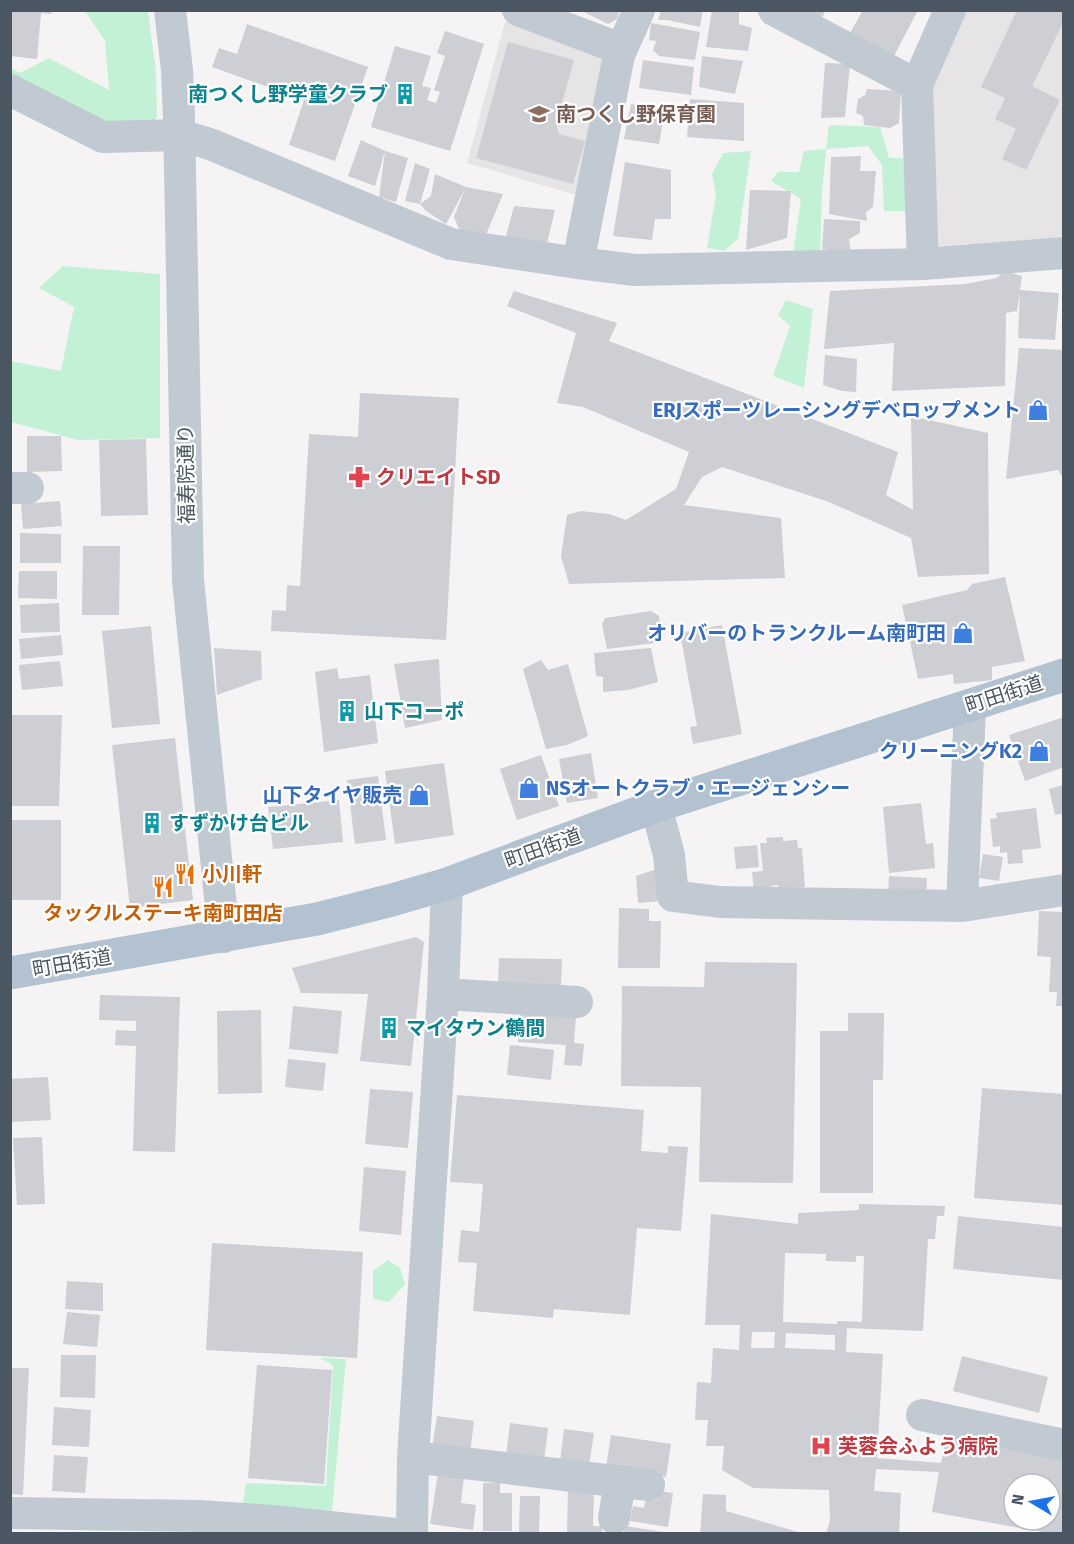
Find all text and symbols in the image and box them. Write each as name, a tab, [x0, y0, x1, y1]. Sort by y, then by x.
place label: 南つくし野学童クラブ	[188, 82, 388, 106]
building icon: 南つくし野学童クラブ	[393, 82, 417, 106]
school or university icon: 南つくし野保育園	[527, 102, 551, 126]
place label: 南つくし野保育園	[556, 102, 716, 126]
place label: ERJスポーツレーシングデベロップメント	[653, 398, 1021, 422]
shop icon: ERJスポーツレーシングデベロップメント	[1026, 398, 1050, 422]
street label: 福寿院通り	[173, 424, 199, 524]
pharmacy icon: クリエイトSD	[347, 465, 371, 489]
place label: クリエイトSD	[376, 465, 500, 489]
place label: オリバーのトランクルーム南町田	[647, 621, 946, 645]
shop icon: オリバーのトランクルーム南町田	[951, 621, 975, 645]
street label: 町田街道	[962, 670, 1046, 718]
building icon: 山下コーポ	[335, 699, 359, 723]
place label: 山下コーポ	[364, 699, 464, 723]
place label: クリーニングK2	[879, 739, 1022, 763]
shop icon: クリーニングK2	[1027, 739, 1051, 763]
shop icon: NSオートクラブ・エージェンシー	[517, 776, 541, 800]
place label: NSオートクラブ・エージェンシー	[546, 776, 850, 800]
place label: 山下タイヤ販売	[263, 783, 402, 807]
shop icon: 山下タイヤ販売	[407, 783, 431, 807]
building icon: すずかけ台ビル	[140, 811, 164, 835]
place label: すずかけ台ビル	[169, 811, 309, 835]
street label: 町田街道	[501, 823, 585, 873]
restaurant icon: 小川軒	[173, 862, 197, 886]
place label: 小川軒	[202, 862, 262, 886]
restaurant icon: タックルステーキ南町田店	[151, 875, 175, 899]
place label: タックルステーキ南町田店	[43, 901, 283, 925]
street label: 町田街道	[31, 944, 113, 982]
building icon: マイタウン鶴間	[377, 1016, 401, 1040]
place label: マイタウン鶴間	[406, 1016, 545, 1040]
hospital icon: 芙蓉会ふよう病院	[809, 1434, 833, 1458]
place label: 芙蓉会ふよう病院	[838, 1434, 998, 1458]
north arrow	[1002, 1472, 1062, 1532]
text: N	[1007, 1493, 1028, 1506]

